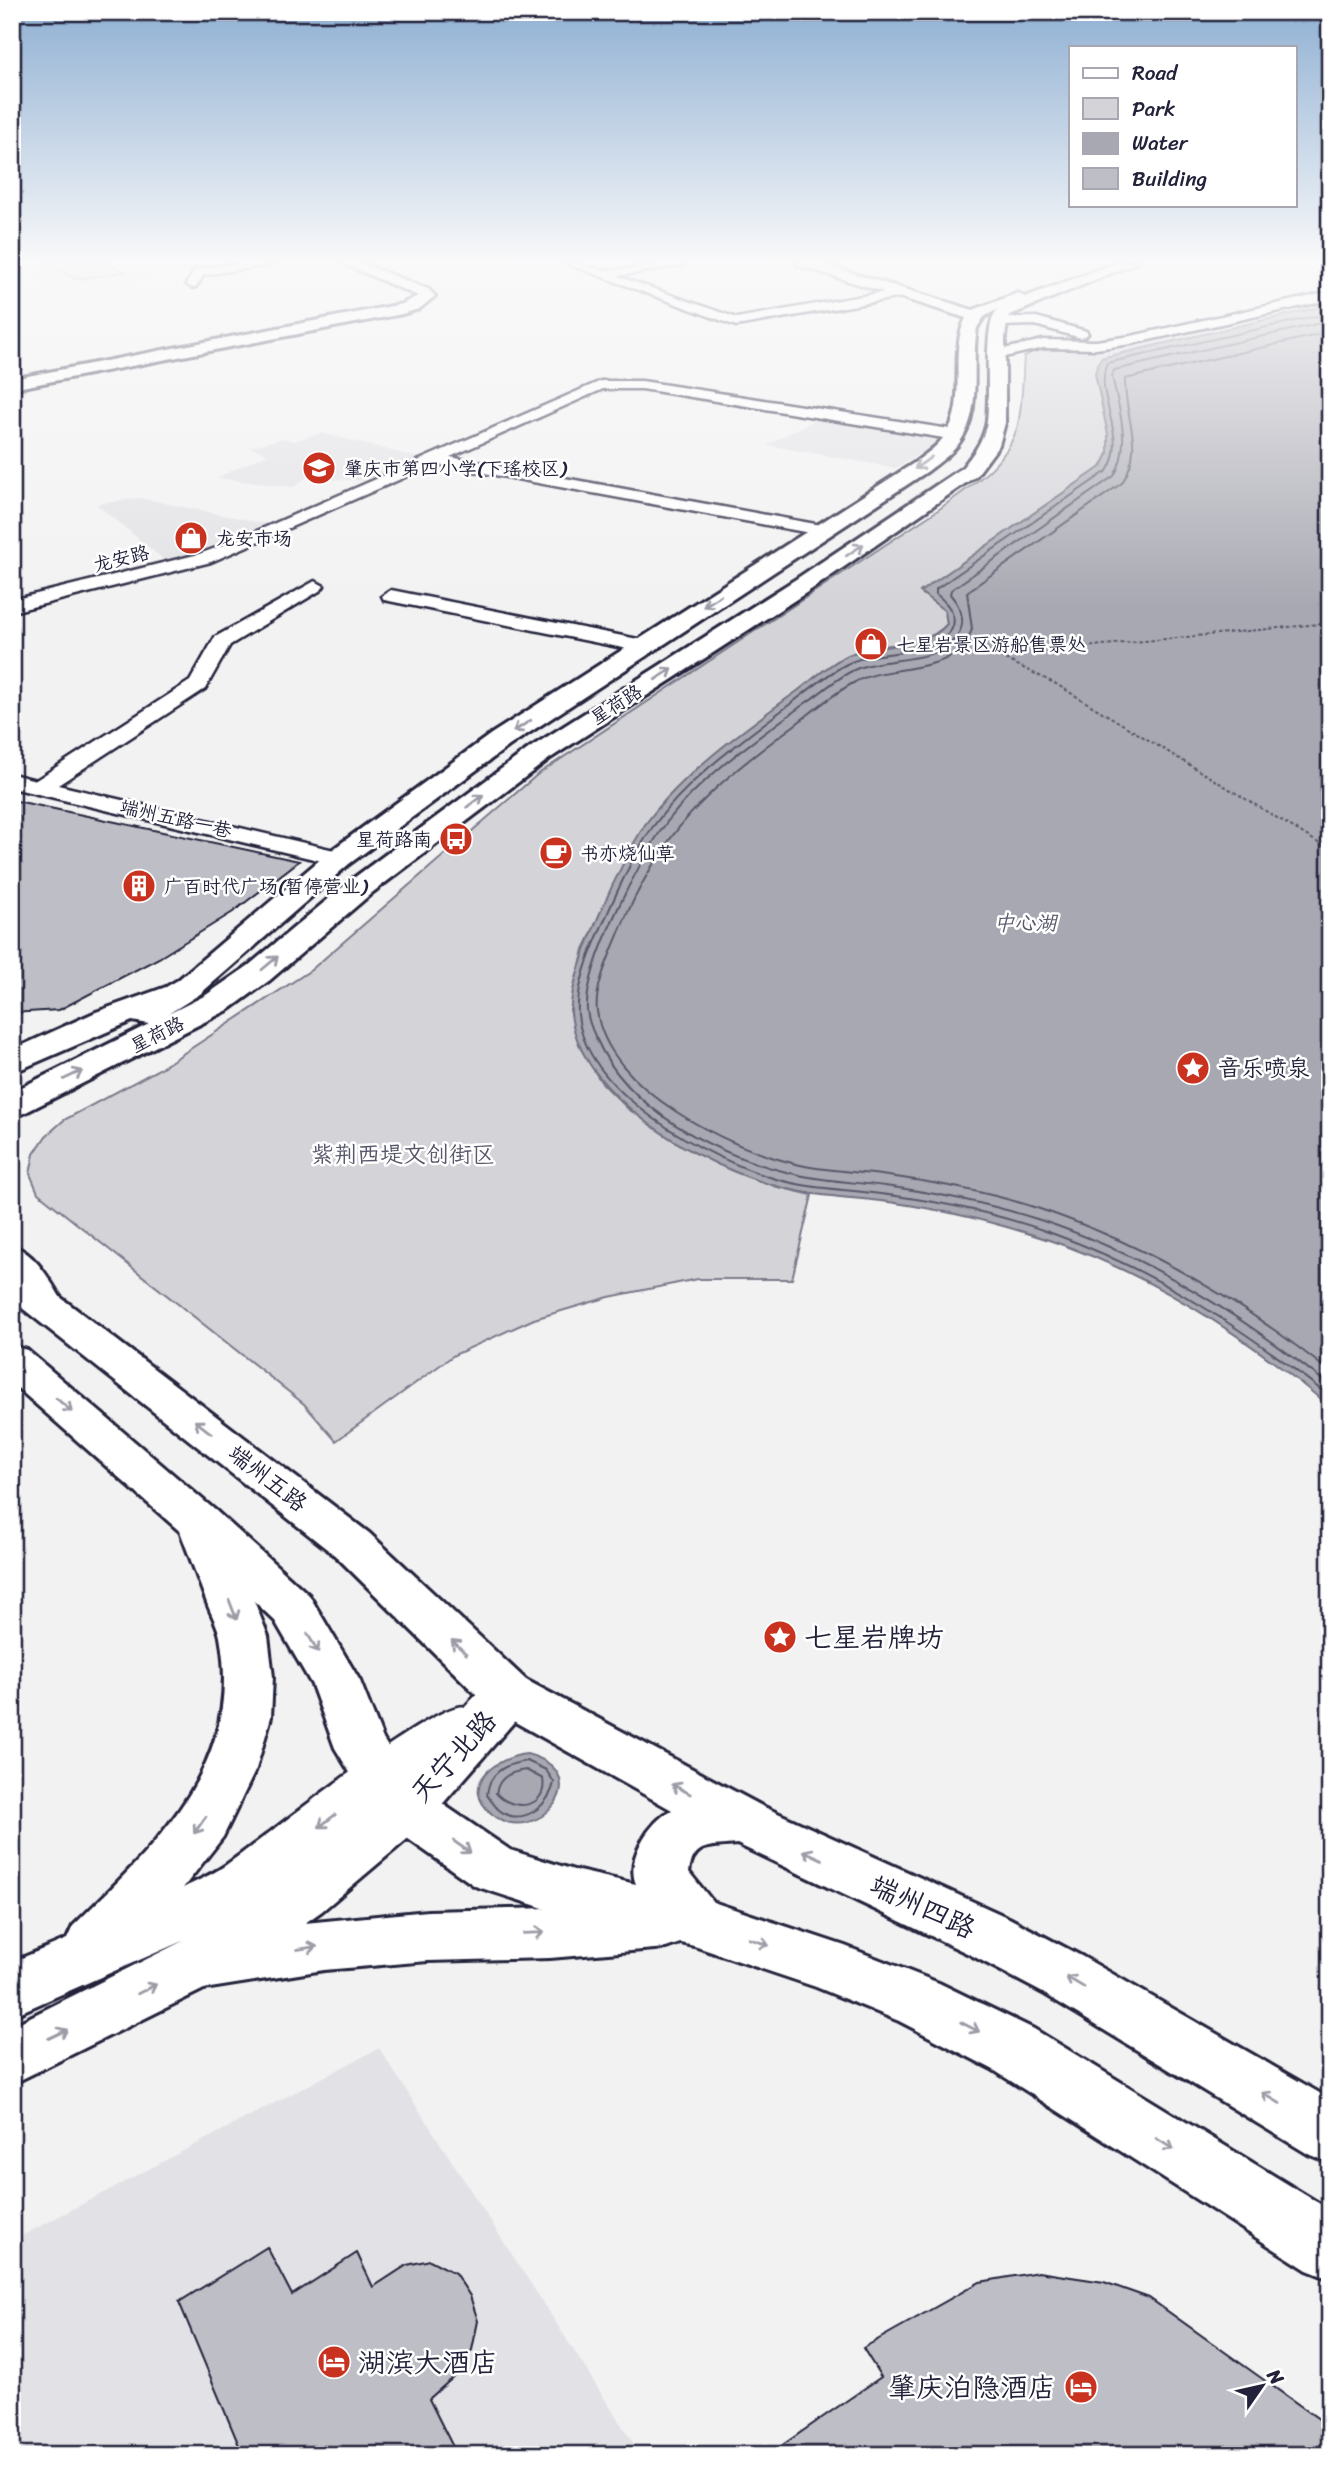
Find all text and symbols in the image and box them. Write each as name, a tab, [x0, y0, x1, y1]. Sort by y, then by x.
legend	[1069, 46, 1296, 206]
text: Road	[1132, 54, 1179, 92]
text: Park	[1132, 90, 1175, 128]
text: Water	[1132, 124, 1189, 162]
text: Building	[1132, 160, 1208, 198]
school or university icon: 肇庆市第四小学(下瑶校区)	[300, 449, 338, 487]
place label: 肇庆市第四小学(下瑶校区)	[344, 452, 568, 485]
one-way arrow	[915, 456, 933, 471]
shop icon: 龙安市场	[172, 519, 210, 557]
place label: 龙安市场	[216, 522, 292, 555]
street label: 龙安路	[89, 536, 153, 581]
one-way arrow	[845, 543, 864, 557]
one-way arrow	[703, 593, 722, 608]
shop icon: 七星岩景区游船售票处	[852, 625, 890, 663]
place label: 七星岩景区游船售票处	[896, 628, 1086, 661]
one-way arrow	[653, 666, 673, 680]
street label: 星荷路	[583, 675, 649, 734]
one-way arrow	[513, 718, 532, 733]
street label: 端州五路一巷	[117, 790, 235, 847]
one-way arrow	[466, 794, 485, 809]
bus stop icon: 星荷路南	[437, 820, 475, 858]
place label: 星荷路南	[356, 823, 432, 856]
cafe icon: 书亦烧仙草	[537, 834, 575, 872]
place label: 书亦烧仙草	[580, 837, 675, 870]
building icon: 广百时代广场(暂停营业)	[120, 867, 158, 905]
place label: 广百时代广场(暂停营业)	[164, 870, 369, 903]
water label: 中心湖	[994, 904, 1058, 942]
one-way arrow	[261, 955, 279, 971]
street label: 星荷路	[124, 1007, 190, 1062]
place label: 音乐喷泉	[1218, 1048, 1310, 1089]
place icon: 音乐喷泉	[1174, 1049, 1212, 1087]
one-way arrow	[62, 1068, 83, 1081]
park label: 紫荆西堤文创街区	[311, 1134, 495, 1175]
one-way arrow	[55, 1397, 73, 1413]
one-way arrow	[194, 1420, 213, 1435]
street label: 端州五路	[219, 1434, 317, 1523]
one-way arrow	[228, 1598, 241, 1620]
place label: 七星岩牌坊	[804, 1613, 944, 1662]
place icon: 七星岩牌坊	[761, 1618, 799, 1656]
one-way arrow	[306, 1633, 320, 1653]
one-way arrow	[451, 1638, 468, 1655]
street label: 天宁北路	[398, 1698, 509, 1814]
one-way arrow	[671, 1782, 691, 1796]
one-way arrow	[319, 1814, 337, 1829]
one-way arrow	[193, 1815, 207, 1834]
one-way arrow	[451, 1840, 471, 1854]
one-way arrow	[803, 1848, 824, 1861]
street label: 端州四路	[862, 1861, 984, 1952]
one-way arrow	[522, 1926, 545, 1940]
one-way arrow	[748, 1936, 770, 1949]
one-way arrow	[295, 1941, 318, 1954]
one-way arrow	[1066, 1975, 1086, 1989]
one-way arrow	[136, 1982, 157, 1996]
one-way arrow	[959, 2021, 979, 2035]
one-way arrow	[47, 2027, 68, 2041]
one-way arrow	[1261, 2091, 1282, 2104]
one-way arrow	[1154, 2137, 1174, 2151]
place label: 湖滨大酒店	[358, 2338, 498, 2387]
hotel icon: 湖滨大酒店	[315, 2343, 353, 2381]
north arrow	[1226, 2352, 1296, 2422]
text: N	[1258, 2361, 1294, 2392]
place label: 肇庆泊隐酒店	[888, 2363, 1056, 2412]
hotel icon: 肇庆泊隐酒店	[1062, 2368, 1100, 2406]

